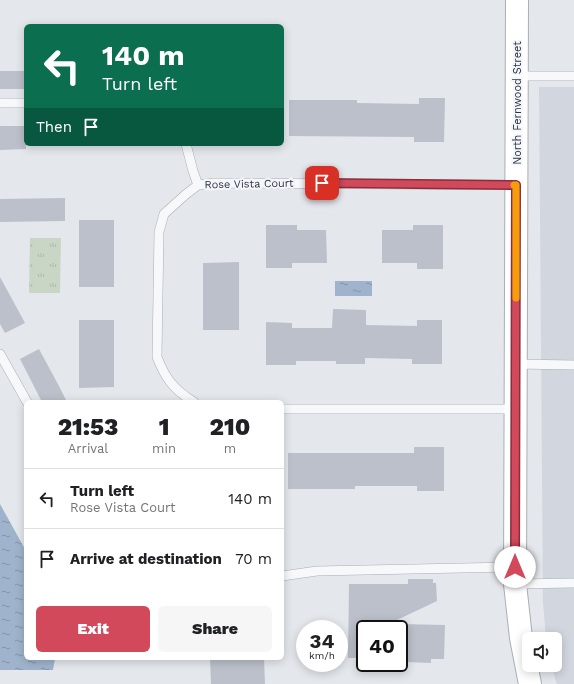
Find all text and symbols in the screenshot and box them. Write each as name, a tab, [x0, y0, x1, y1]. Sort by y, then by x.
text: 140 m	[102, 39, 185, 72]
icon: left	[36, 40, 88, 92]
street label: North Fernwood Street	[511, 41, 524, 165]
text: Turn left	[102, 73, 177, 94]
icon: arrive	[80, 116, 102, 138]
text: Then	[36, 118, 72, 136]
pin	[305, 166, 339, 200]
icon: arrive	[311, 172, 333, 194]
street label: Rose Vista Court	[204, 177, 294, 191]
text: 21:53	[58, 413, 118, 441]
text: 1	[159, 413, 169, 441]
text: 210	[210, 413, 250, 441]
text: Arrival	[68, 441, 108, 456]
text: min	[152, 441, 176, 456]
text: m	[224, 441, 236, 456]
text: Turn left	[70, 482, 134, 500]
icon: left	[36, 488, 58, 510]
text: 140 m	[228, 490, 272, 508]
text: Rose Vista Court	[70, 500, 175, 515]
position arrow	[494, 546, 536, 588]
icon: arrive	[36, 548, 58, 570]
text: Arrive at destination	[70, 550, 222, 568]
text: 70 m	[235, 550, 272, 568]
button: Exit	[36, 606, 150, 652]
button: Share	[158, 606, 272, 652]
speed limit sign: 40	[356, 620, 408, 672]
text: 34	[310, 629, 334, 653]
map controls	[522, 632, 562, 672]
button: sound	[522, 632, 562, 672]
text: km/h	[309, 650, 335, 661]

